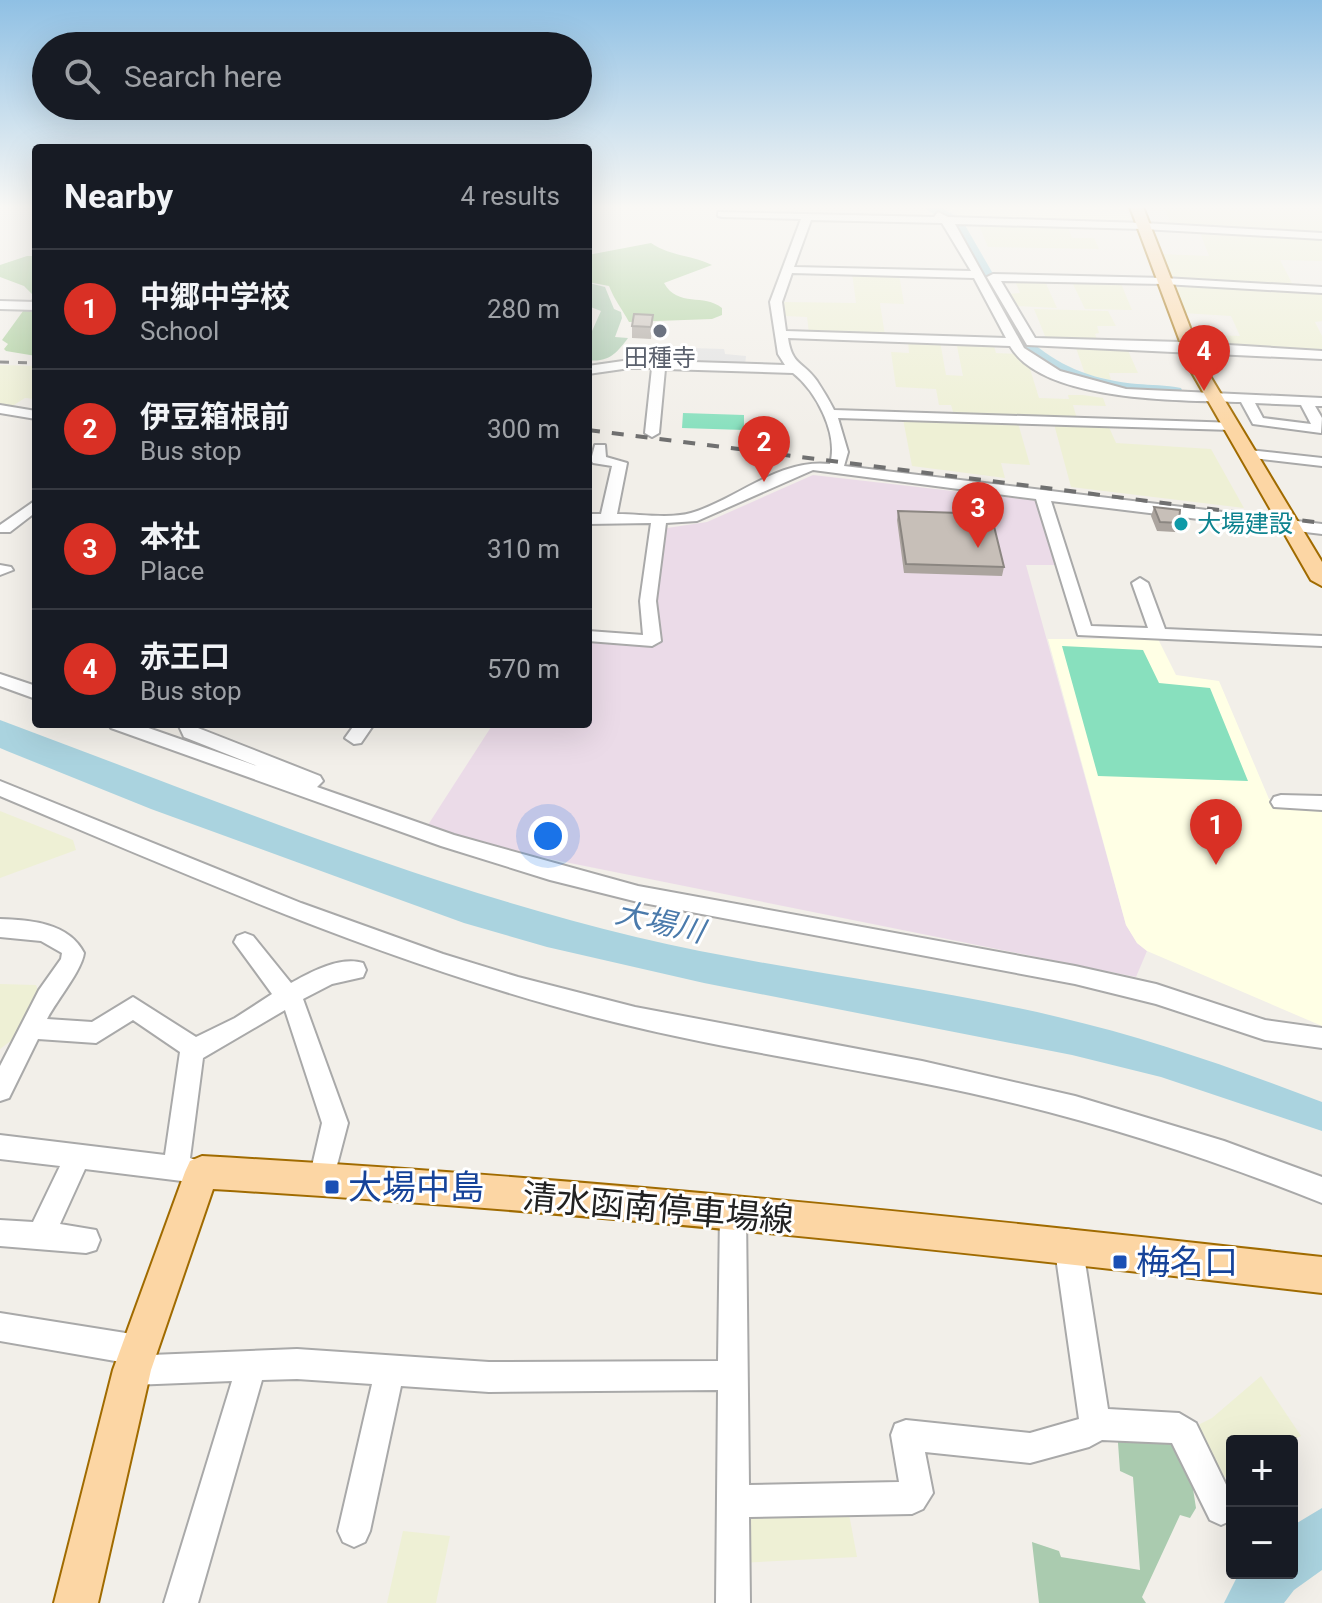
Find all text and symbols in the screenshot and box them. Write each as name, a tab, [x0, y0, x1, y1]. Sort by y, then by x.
search box	[32, 32, 592, 120]
icon: search	[60, 54, 104, 98]
text: Search here	[124, 59, 282, 94]
text: Nearby	[64, 176, 173, 216]
text: 4 results	[461, 181, 560, 211]
text: 中郷中学校	[140, 279, 290, 314]
text: 1	[83, 294, 97, 324]
text: 280 m	[487, 294, 560, 324]
text: School	[140, 316, 219, 346]
marker: 田種寺	[651, 322, 669, 340]
pin: 4	[1178, 325, 1230, 391]
place label: 田種寺	[624, 344, 696, 372]
text: 伊豆箱根前	[140, 399, 290, 434]
text: 2	[83, 414, 97, 444]
text: 300 m	[487, 414, 560, 444]
pin: 2	[738, 416, 790, 482]
text: Bus stop	[140, 436, 242, 466]
pin: 3	[952, 482, 1004, 548]
place label: 大場建設	[1197, 510, 1293, 538]
marker: 大場建設	[1172, 515, 1190, 533]
text: 本社	[140, 519, 200, 554]
text: 3	[83, 534, 97, 564]
text: 310 m	[487, 534, 560, 564]
text: Place	[140, 556, 204, 586]
text: 赤王口	[140, 639, 230, 674]
text: 4	[83, 654, 97, 684]
text: 570 m	[487, 654, 560, 684]
text: Bus stop	[140, 676, 242, 706]
pin: 1	[1190, 799, 1242, 865]
your location	[528, 816, 568, 856]
water label: 大場川	[612, 895, 711, 950]
place label: 大場中島	[348, 1167, 484, 1207]
street label: 清水函南停車場線	[521, 1176, 795, 1240]
marker: 大場中島	[323, 1178, 341, 1196]
place label: 梅名口	[1136, 1242, 1238, 1282]
marker: 梅名口	[1111, 1253, 1129, 1271]
map controls	[1226, 1435, 1298, 1579]
button: +	[1226, 1435, 1298, 1507]
button: −	[1226, 1507, 1298, 1579]

